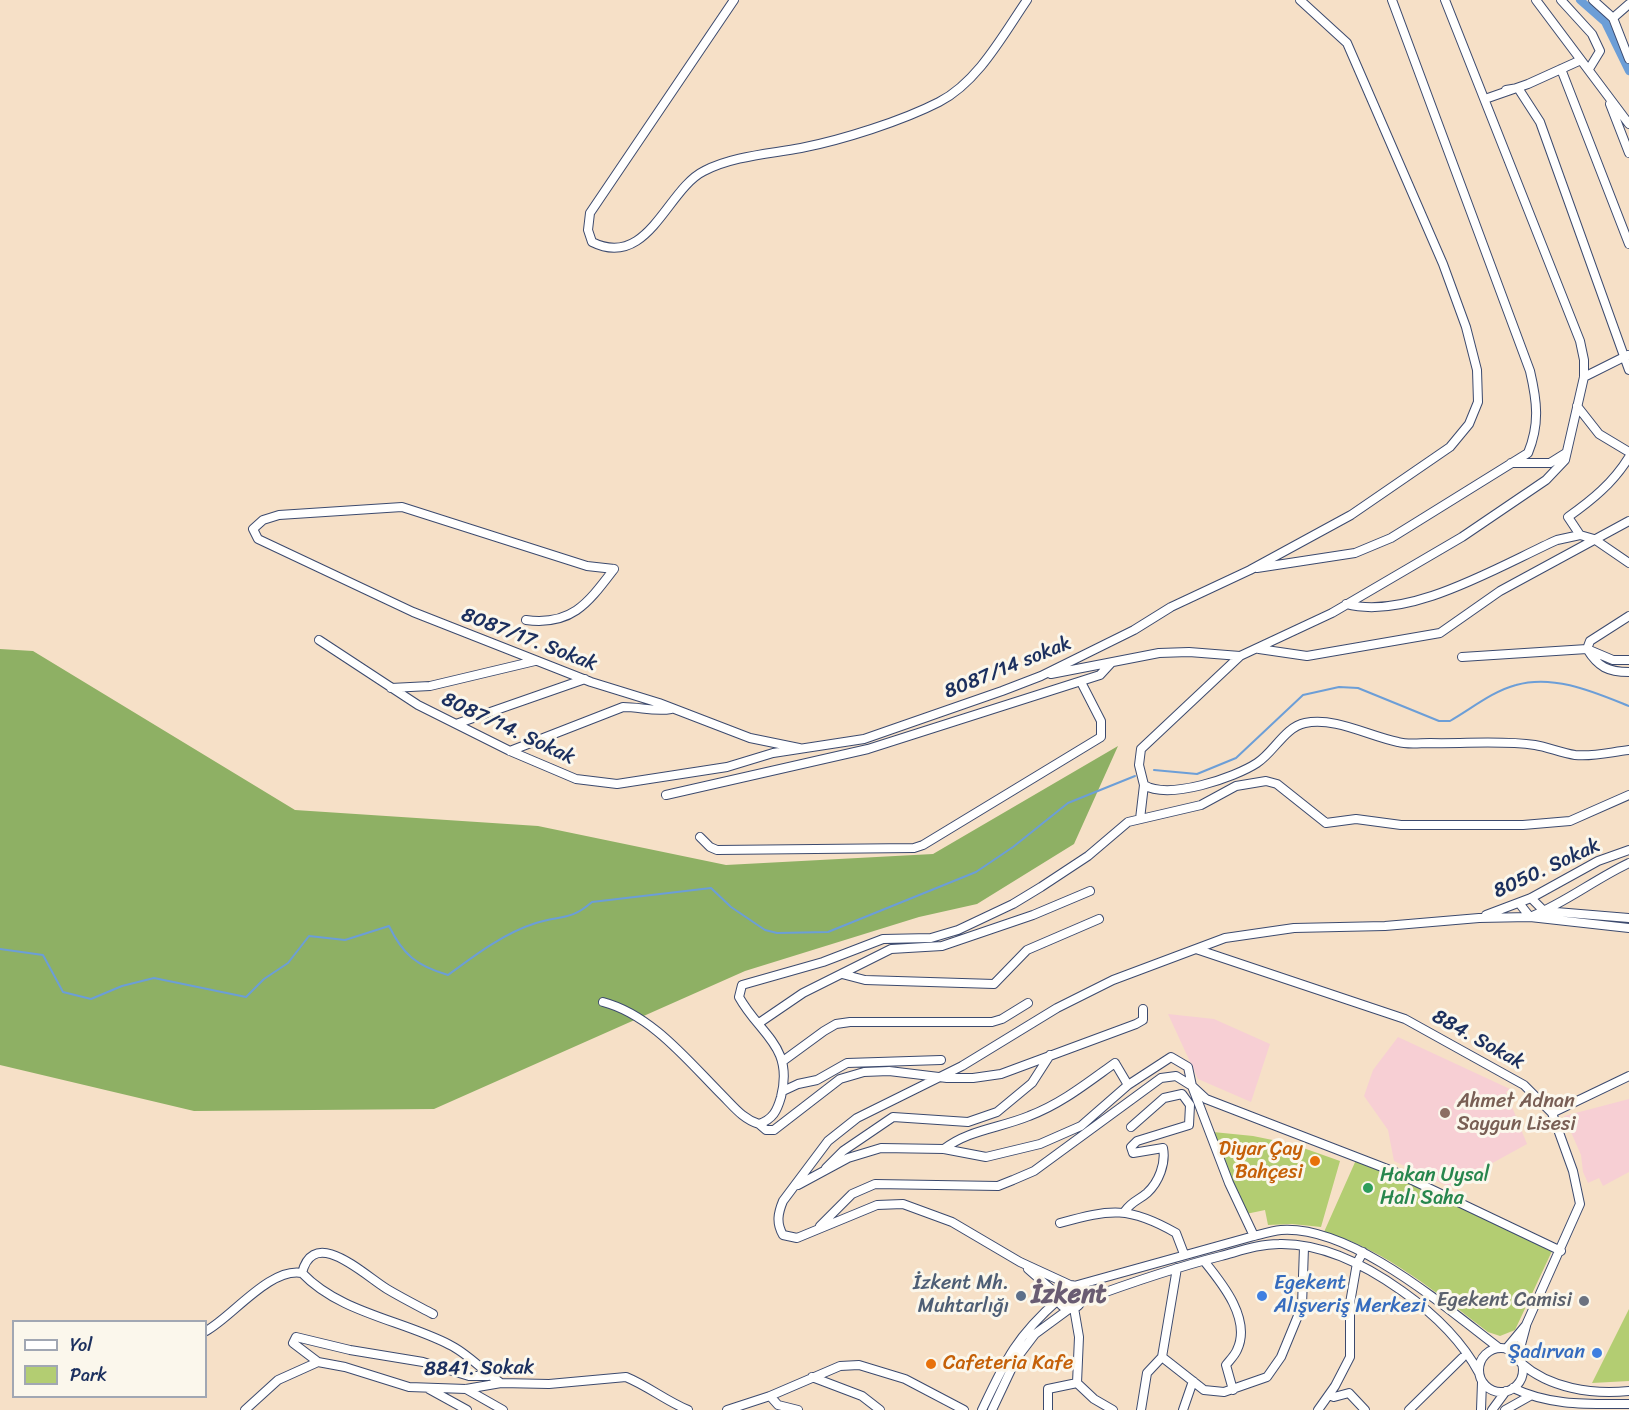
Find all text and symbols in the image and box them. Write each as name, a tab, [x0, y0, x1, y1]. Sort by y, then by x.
street label: 8087/17. Sokak	[458, 603, 600, 677]
street label: 8087/14 sokak	[941, 632, 1075, 704]
street label: 8087/14. Sokak	[437, 688, 579, 770]
street label: 8050. Sokak	[1490, 834, 1604, 904]
street label: 884. Sokak	[1428, 1005, 1528, 1075]
place label: Ahmet Adnan Saygun Lisesi	[1457, 1090, 1576, 1137]
marker: Ahmet Adnan Saygun Lisesi	[1438, 1106, 1452, 1120]
place label: Diyar Çay Bahçesi	[1219, 1138, 1303, 1185]
marker: Diyar Çay Bahçesi	[1308, 1154, 1322, 1168]
place label: Hakan Uysal Halı Saha	[1380, 1164, 1489, 1211]
marker: Hakan Uysal Halı Saha	[1361, 1181, 1375, 1195]
place label: İzkent Mh. Muhtarlığı	[913, 1272, 1009, 1319]
place label: Egekent Alışveriş Merkezi	[1274, 1272, 1426, 1319]
district label: İzkent	[1031, 1279, 1107, 1311]
marker: İzkent Mh. Muhtarlığı	[1014, 1289, 1028, 1303]
marker: Egekent Alışveriş Merkezi	[1255, 1289, 1269, 1303]
place label: Egekent Camisi	[1437, 1289, 1572, 1313]
marker: Egekent Camisi	[1577, 1294, 1591, 1308]
legend	[12, 1320, 207, 1398]
text: Yol	[70, 1329, 92, 1361]
place label: Şadırvan	[1508, 1341, 1585, 1365]
marker: Şadırvan	[1590, 1346, 1604, 1360]
place label: Cafeteria Kafe	[943, 1352, 1073, 1376]
street label: 8841. Sokak	[424, 1356, 534, 1382]
marker: Cafeteria Kafe	[924, 1357, 938, 1371]
text: Park	[70, 1359, 107, 1391]

